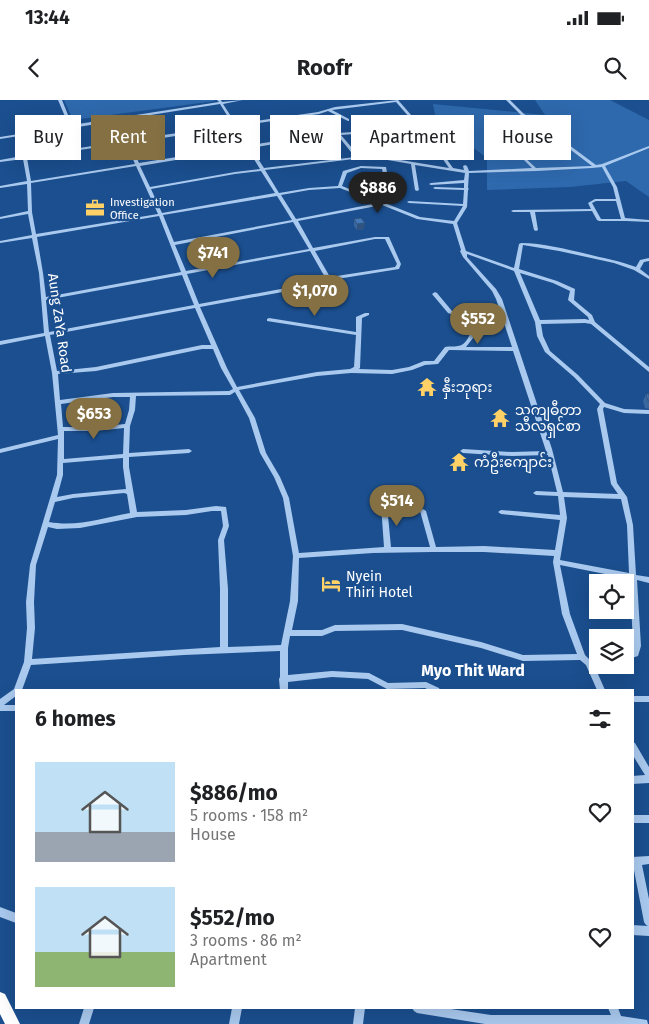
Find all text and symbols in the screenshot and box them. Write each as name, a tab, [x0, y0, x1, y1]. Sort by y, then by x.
text: 13:44	[25, 6, 70, 29]
icon: back	[20, 54, 48, 82]
text: Roofr	[297, 54, 352, 81]
icon: search	[601, 54, 629, 82]
chip: Buy	[15, 115, 81, 160]
chip: Rent	[91, 115, 165, 160]
chip: Filters	[175, 115, 260, 160]
chip: New	[270, 115, 341, 160]
chip: Apartment	[351, 115, 474, 160]
chip: House	[484, 115, 571, 160]
pin: $886	[348, 172, 408, 214]
text: $886	[360, 178, 396, 197]
place label: Investigation Office	[110, 196, 175, 222]
office icon: Investigation Office	[84, 197, 106, 219]
pin: $741	[183, 236, 243, 279]
text: $741	[198, 243, 228, 262]
street label: Aung ZaYa Road	[44, 272, 75, 374]
pin: $1,070	[274, 274, 356, 317]
text: $1,070	[293, 281, 337, 300]
pin: $552	[448, 302, 508, 345]
text: $552	[461, 309, 495, 328]
temple icon: နှီးဘုရား	[416, 376, 438, 398]
place label: နှီးဘုရား	[442, 377, 492, 399]
pin: $653	[64, 398, 124, 440]
place label: သကျဓီတာ သီလရှင်စာ	[515, 400, 582, 438]
text: $653	[77, 404, 111, 423]
temple icon: သကျဓီတာ သီလရှင်စာ	[489, 407, 511, 429]
temple icon: ကံဦးကျောင်း	[448, 451, 470, 473]
place label: ကံဦးကျောင်း	[474, 452, 552, 474]
pin: $514	[367, 484, 427, 527]
text: $514	[381, 491, 413, 510]
place label: Nyein Thiri Hotel	[346, 568, 413, 601]
hotel icon: Nyein Thiri Hotel	[320, 573, 342, 595]
map controls	[589, 574, 634, 674]
button: locate	[589, 574, 634, 619]
button: layers	[589, 629, 634, 674]
district label: Myo Thit Ward	[421, 661, 525, 680]
icon: filters	[586, 705, 614, 733]
text: 6 homes	[35, 706, 116, 732]
text: $886/mo	[190, 780, 278, 806]
icon: home	[75, 782, 135, 842]
icon: heart	[586, 798, 614, 826]
text: 5 rooms · 158 m²	[190, 806, 308, 825]
text: House	[190, 825, 236, 844]
text: $552/mo	[190, 905, 275, 931]
icon: home	[75, 907, 135, 967]
icon: heart	[586, 923, 614, 951]
text: 3 rooms · 86 m²	[190, 931, 302, 950]
text: Apartment	[190, 950, 267, 969]

